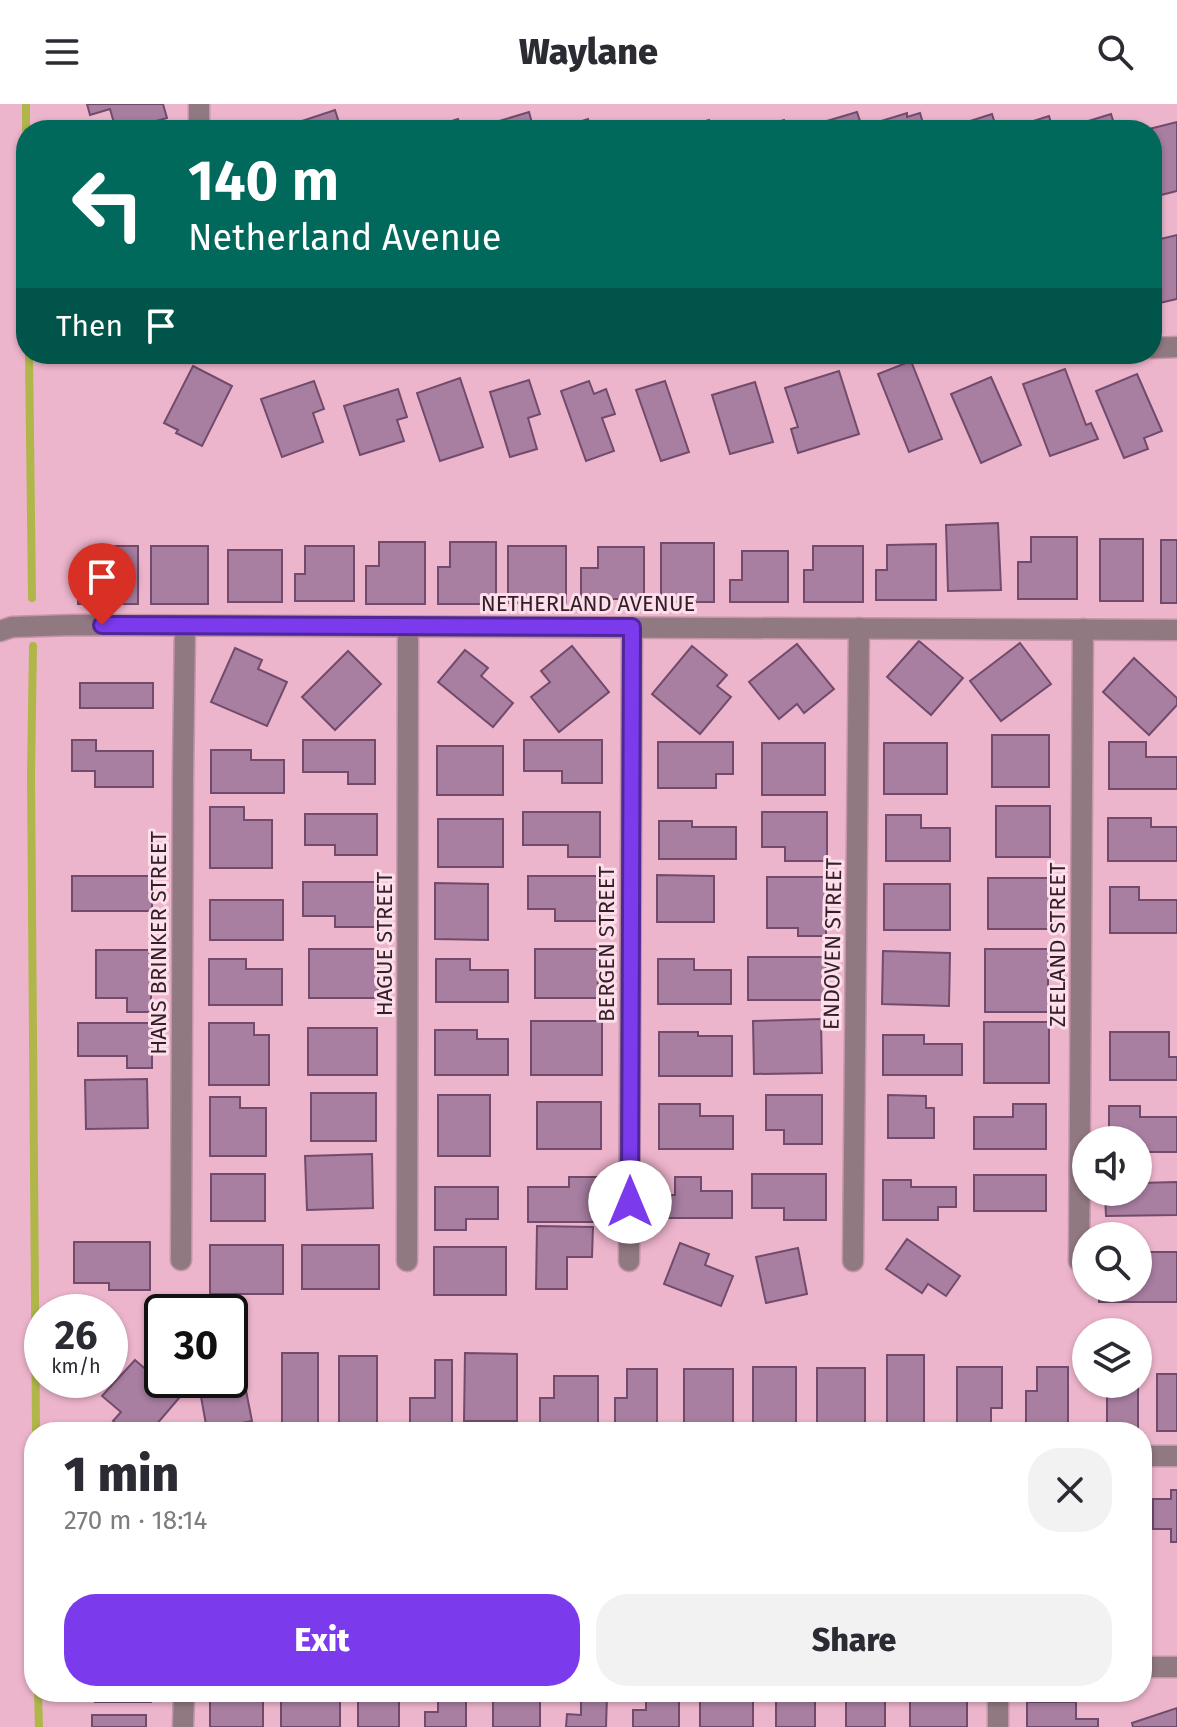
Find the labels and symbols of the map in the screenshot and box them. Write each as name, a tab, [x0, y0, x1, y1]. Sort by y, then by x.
pin	[68, 543, 136, 625]
street label: NETHERLAND AVENUE	[481, 590, 695, 617]
street label: HANS BRINKER STREET	[145, 831, 172, 1055]
street label: ENDOVEN STREET	[818, 857, 848, 1030]
street label: ZEELAND STREET	[1044, 862, 1071, 1027]
street label: BERGEN STREET	[593, 865, 620, 1022]
street label: HAGUE STREET	[371, 871, 398, 1016]
position arrow	[588, 1160, 672, 1244]
speed limit sign: 30	[144, 1294, 248, 1398]

